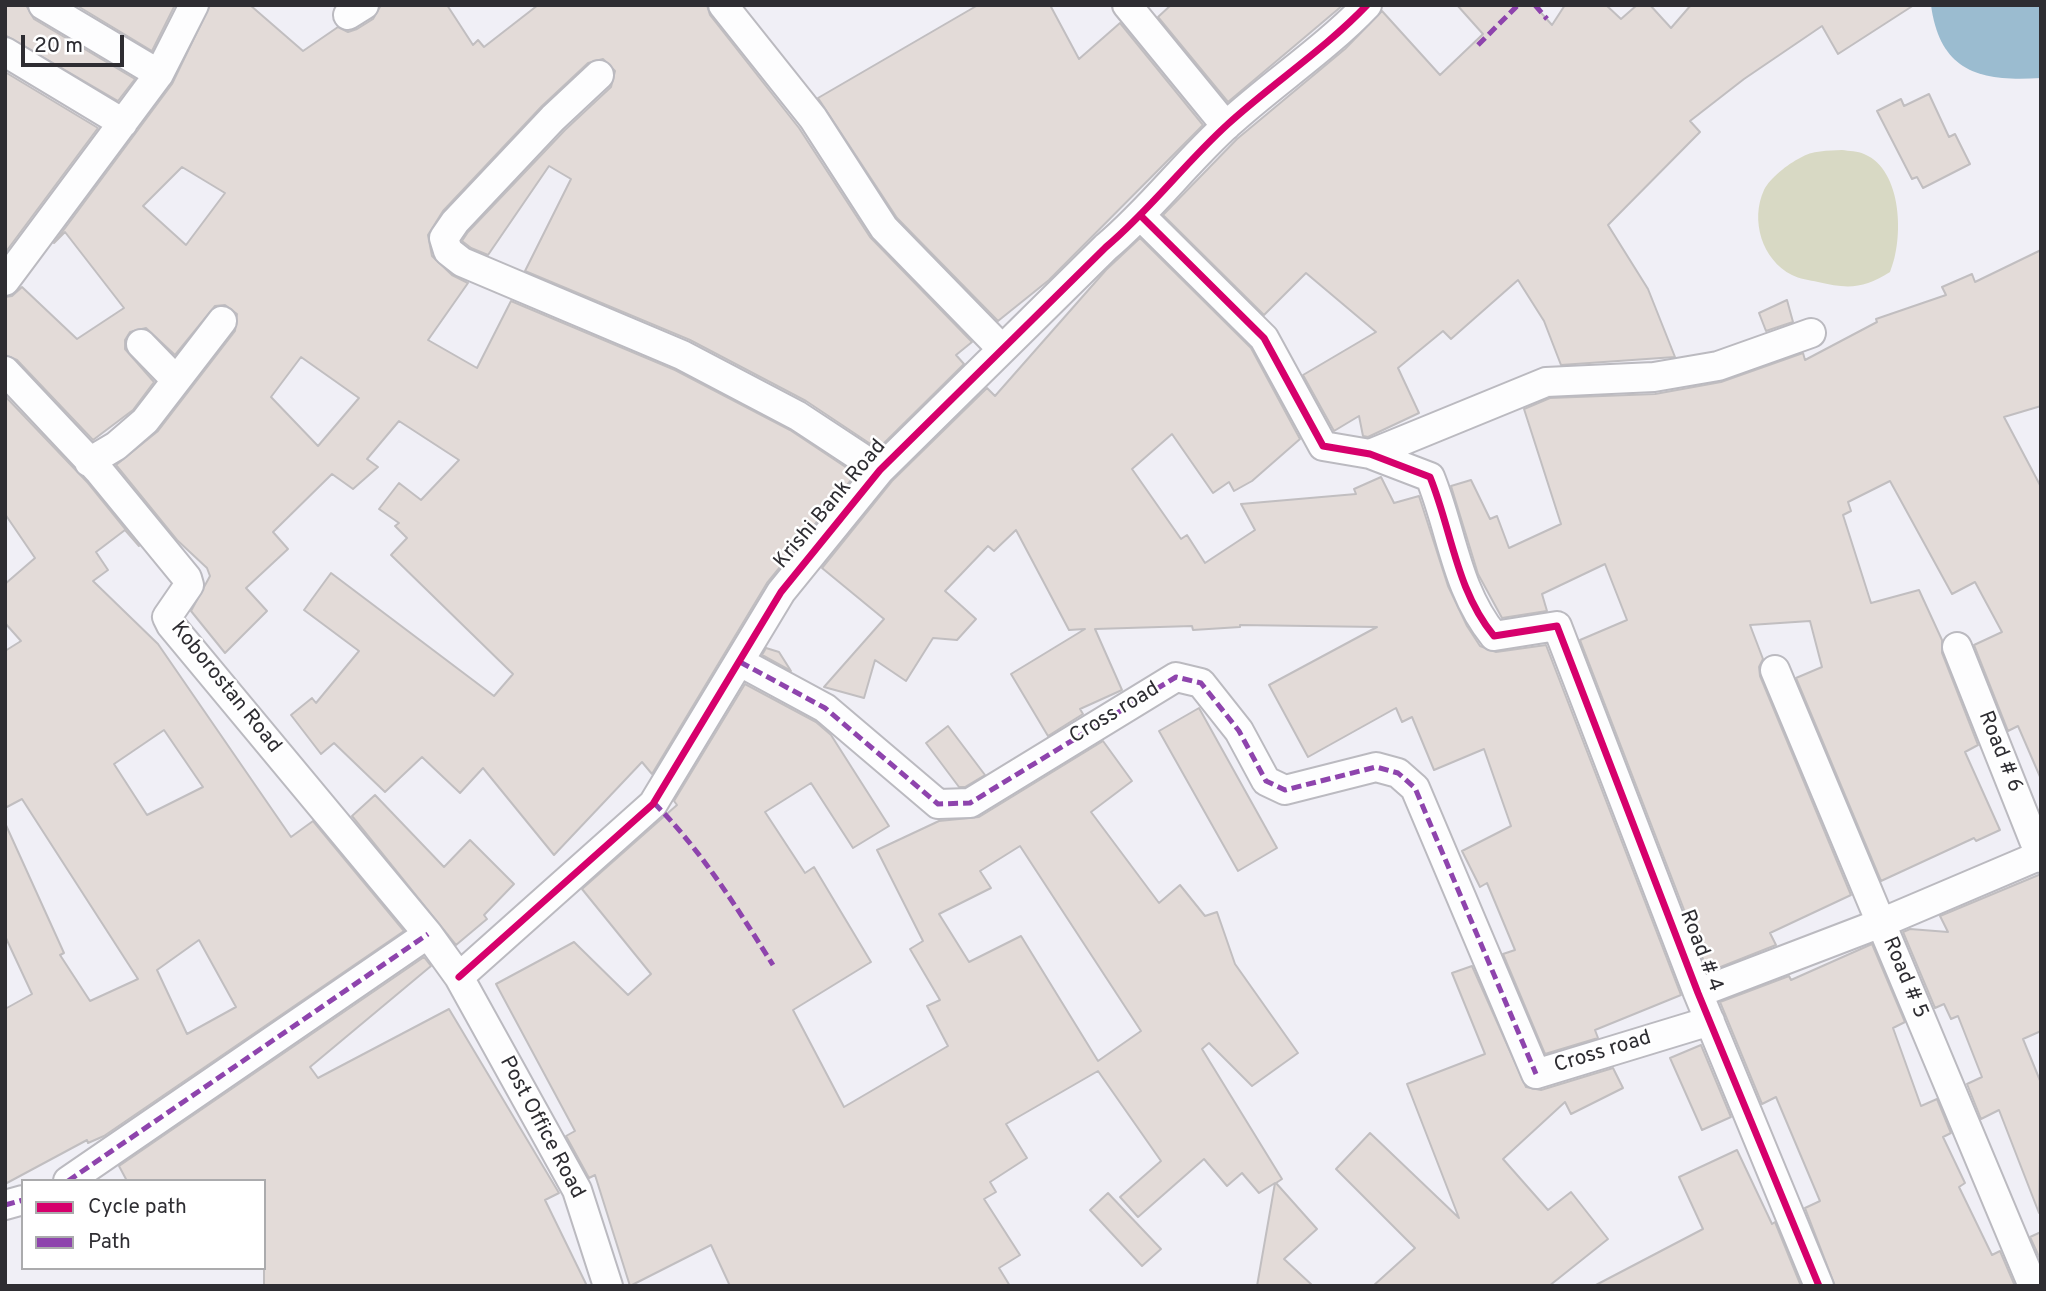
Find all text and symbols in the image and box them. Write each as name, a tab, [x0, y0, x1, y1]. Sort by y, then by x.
scale bar	[24, 21, 128, 65]
text: 20 m	[34, 33, 83, 60]
street label: Krishi Bank Road	[770, 435, 892, 575]
street label: Koborostan Road	[164, 617, 286, 759]
street label: Cross road	[1066, 677, 1164, 751]
street label: Road # 6	[1971, 708, 2027, 796]
street label: Road # 4	[1673, 906, 1727, 996]
street label: Road # 5	[1876, 934, 1932, 1022]
street label: Cross road	[1551, 1026, 1655, 1080]
street label: Post Office Road	[493, 1052, 589, 1204]
legend	[21, 1179, 266, 1270]
text: Cycle path	[88, 1194, 187, 1221]
text: Path	[88, 1229, 131, 1256]

